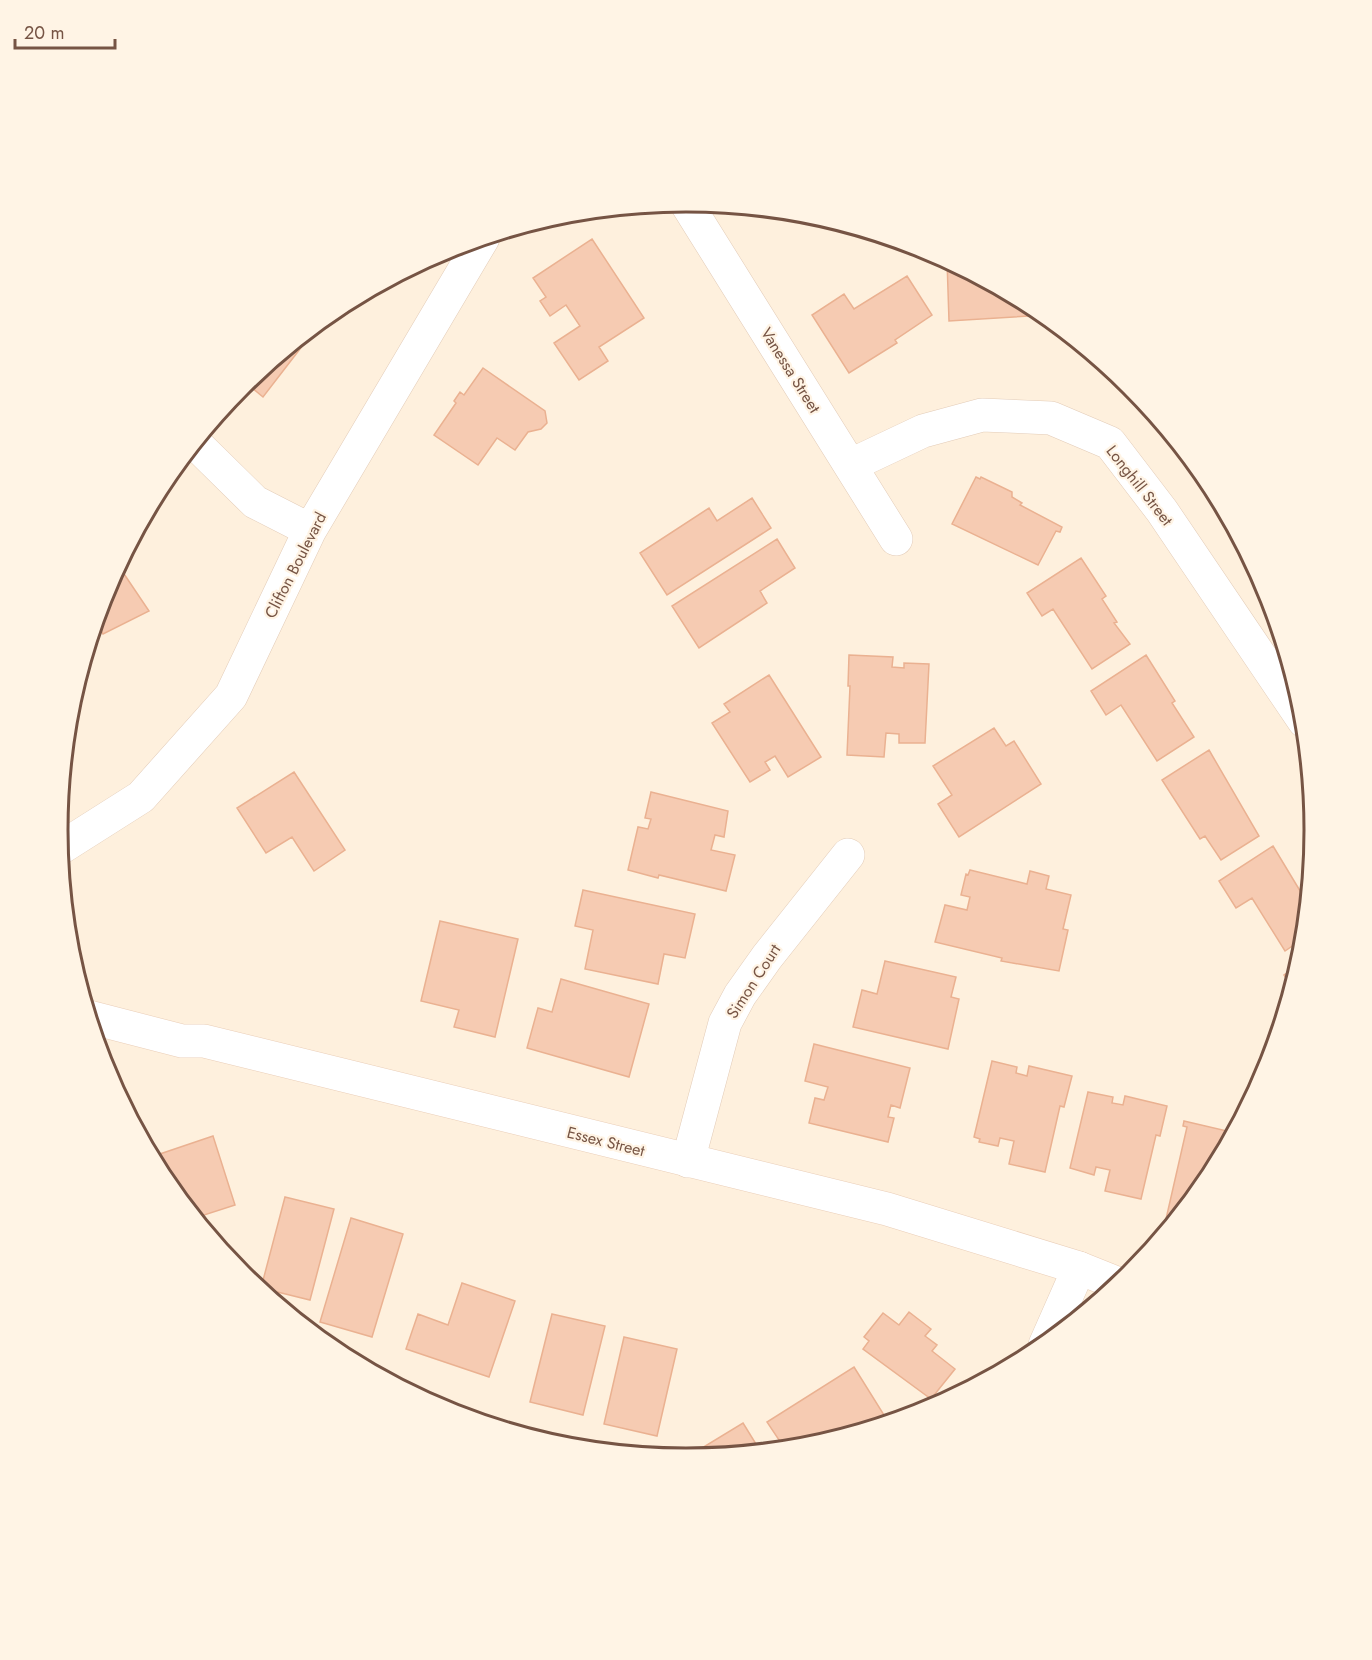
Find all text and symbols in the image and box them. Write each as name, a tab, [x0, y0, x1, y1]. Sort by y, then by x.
scale bar	[15, 12, 116, 50]
text: 20 m	[24, 20, 64, 46]
street label: Vanessa Street	[755, 323, 826, 418]
street label: Longhill Street	[1101, 440, 1178, 530]
street label: Clifton Boulevard	[259, 508, 332, 622]
street label: Simon Court	[721, 939, 786, 1023]
street label: Essex Street	[565, 1121, 647, 1162]

